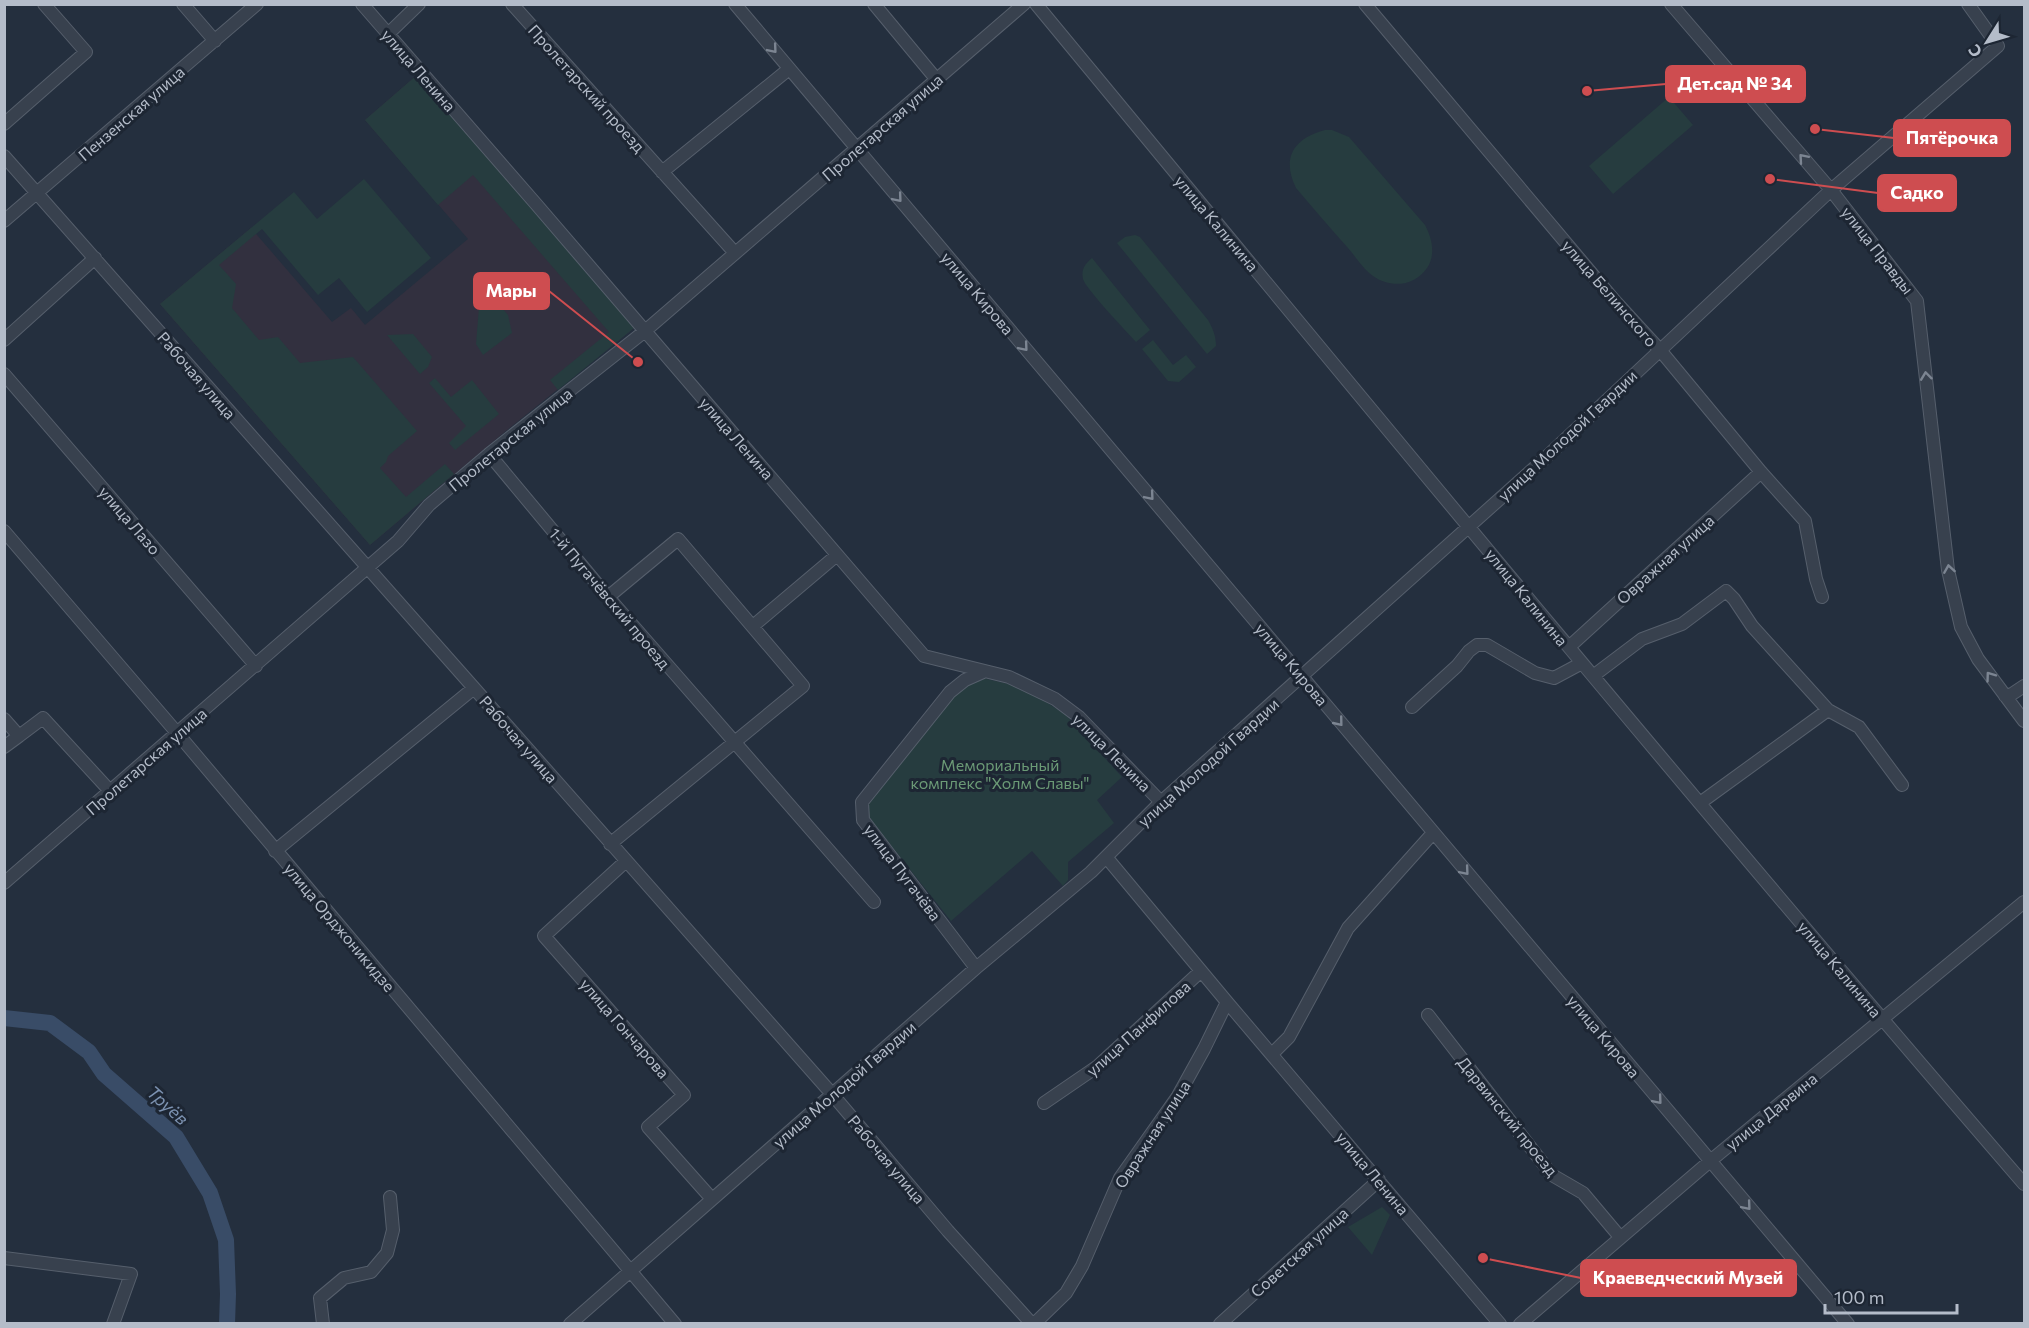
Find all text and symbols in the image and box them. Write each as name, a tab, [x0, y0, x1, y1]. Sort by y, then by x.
north arrow	[1957, 12, 2017, 72]
street label: Пролетарский проезд	[525, 20, 650, 156]
street label: улица Ленина	[378, 25, 460, 115]
text: С	[1964, 41, 1985, 61]
one-way arrow	[765, 42, 776, 53]
street label: Пензенская улица	[74, 62, 188, 164]
callout: Дет.сад № 34	[1666, 66, 1805, 102]
street label: Пролетарская улица	[818, 69, 946, 185]
text: Дет.сад № 34	[1678, 72, 1792, 94]
callout: Пятёрочка	[1894, 120, 2010, 156]
text: Пятёрочка	[1906, 126, 1998, 148]
one-way arrow	[1799, 154, 1810, 165]
street label: улица Калинина	[1171, 171, 1263, 275]
callout: Садко	[1878, 175, 1956, 211]
text: Садко	[1890, 181, 1944, 203]
one-way arrow	[891, 191, 902, 202]
street label: улица Правды	[1838, 202, 1918, 298]
street label: улица Белинского	[1559, 236, 1661, 350]
street label: улица Кирова	[938, 248, 1018, 338]
callout: Мары	[474, 273, 549, 309]
text: Мары	[485, 279, 537, 301]
street label: Рабочая улица	[154, 327, 240, 423]
one-way arrow	[1017, 340, 1028, 351]
street label: улица Молодой Гвардии	[1494, 366, 1640, 504]
one-way arrow	[1920, 371, 1932, 380]
street label: Пролетарская улица	[444, 383, 576, 495]
street label: улица Ленина	[696, 393, 778, 483]
street label: улица Лазо	[95, 482, 165, 558]
one-way arrow	[1143, 489, 1154, 500]
street label: Овражная улица	[1612, 510, 1718, 608]
street label: 1-й Пугачёвский проезд	[545, 524, 675, 673]
street label: улица Калинина	[1482, 544, 1572, 650]
one-way arrow	[1943, 565, 1956, 575]
street label: улица Кирова	[1252, 619, 1332, 709]
one-way arrow	[1987, 671, 1998, 682]
street label: Рабочая улица	[476, 691, 562, 787]
street label: улица Молодой Гвардии	[1134, 694, 1282, 830]
street label: Пролетарская улица	[82, 703, 210, 819]
street label: улица Ленина	[1069, 709, 1155, 795]
one-way arrow	[1332, 715, 1343, 726]
park label: Мемориальный комплекс "Холм Славы"	[911, 755, 1089, 792]
street label: улица Пугачёва	[860, 820, 946, 924]
street label: улица Орджоникидзе	[281, 859, 399, 995]
one-way arrow	[1458, 864, 1469, 875]
street label: улица Калинина	[1794, 917, 1886, 1021]
street label: улица Гончарова	[577, 974, 673, 1082]
street label: улица Панфилова	[1082, 976, 1194, 1080]
street label: улица Кирова	[1564, 991, 1644, 1081]
street label: улица Молодой Гвардии	[769, 1017, 919, 1151]
street label: Дарвинский проезд	[1454, 1052, 1562, 1180]
street label: улица Дарвина	[1721, 1068, 1821, 1154]
street label: Овражная улица	[1110, 1077, 1194, 1191]
water label: Труёв	[143, 1081, 194, 1130]
one-way arrow	[1651, 1093, 1662, 1104]
street label: Рабочая улица	[844, 1111, 930, 1207]
street label: улица Ленина	[1333, 1127, 1413, 1219]
one-way arrow	[1740, 1199, 1751, 1210]
street label: Советская улица	[1246, 1203, 1352, 1301]
callout: Краеведческий Музей	[1581, 1260, 1796, 1296]
text: Краеведческий Музей	[1593, 1266, 1783, 1288]
scale bar	[1825, 1277, 1957, 1315]
text: 100 m	[1834, 1286, 1884, 1308]

